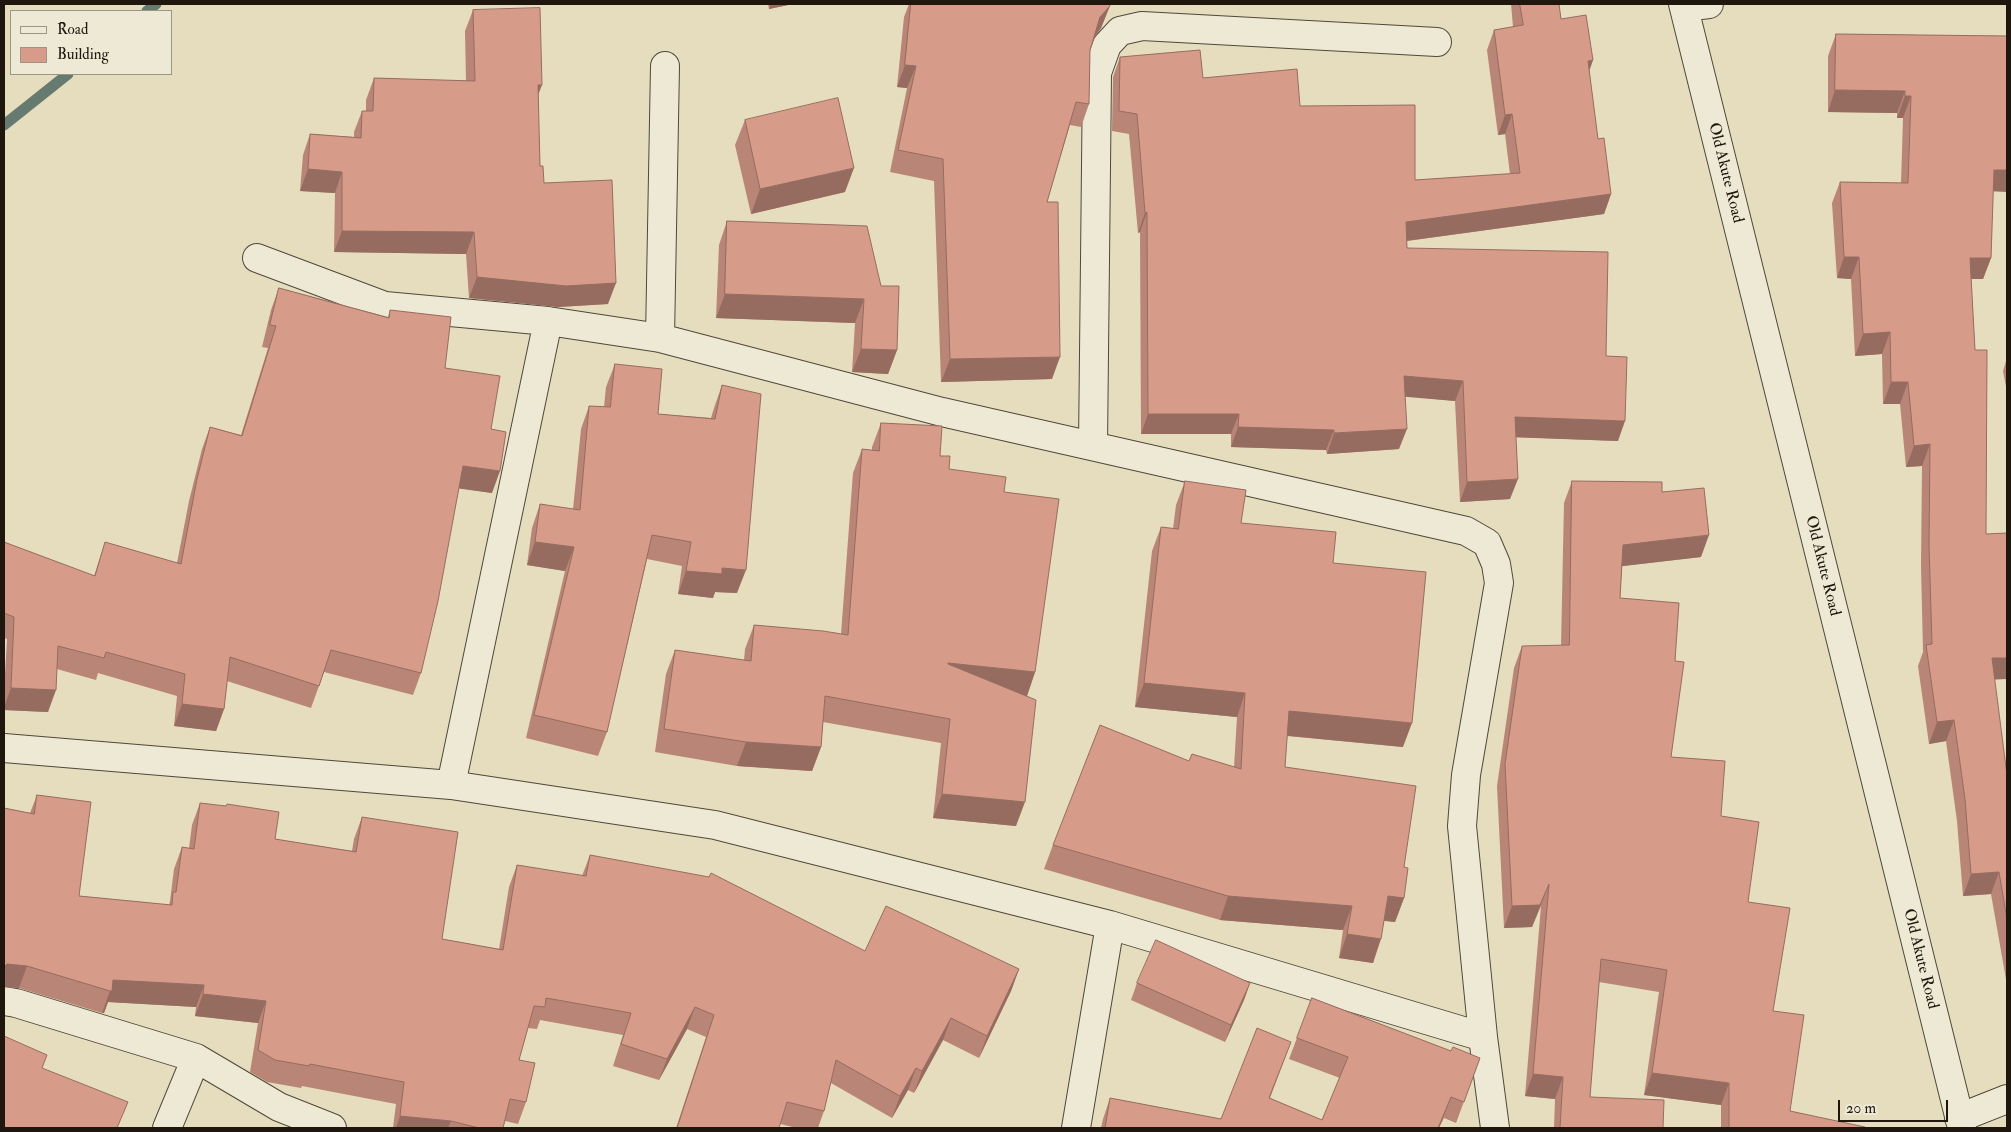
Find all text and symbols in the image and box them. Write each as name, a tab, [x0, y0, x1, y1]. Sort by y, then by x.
legend	[10, 10, 172, 75]
text: Road	[57, 20, 88, 39]
text: Building	[57, 45, 109, 64]
street label: Old Akute Road	[1703, 121, 1747, 225]
street label: Old Akute Road	[1800, 514, 1844, 618]
street label: Old Akute Road	[1898, 907, 1942, 1011]
scale bar	[1841, 1090, 1951, 1122]
text: 20 m	[1846, 1099, 1876, 1118]

